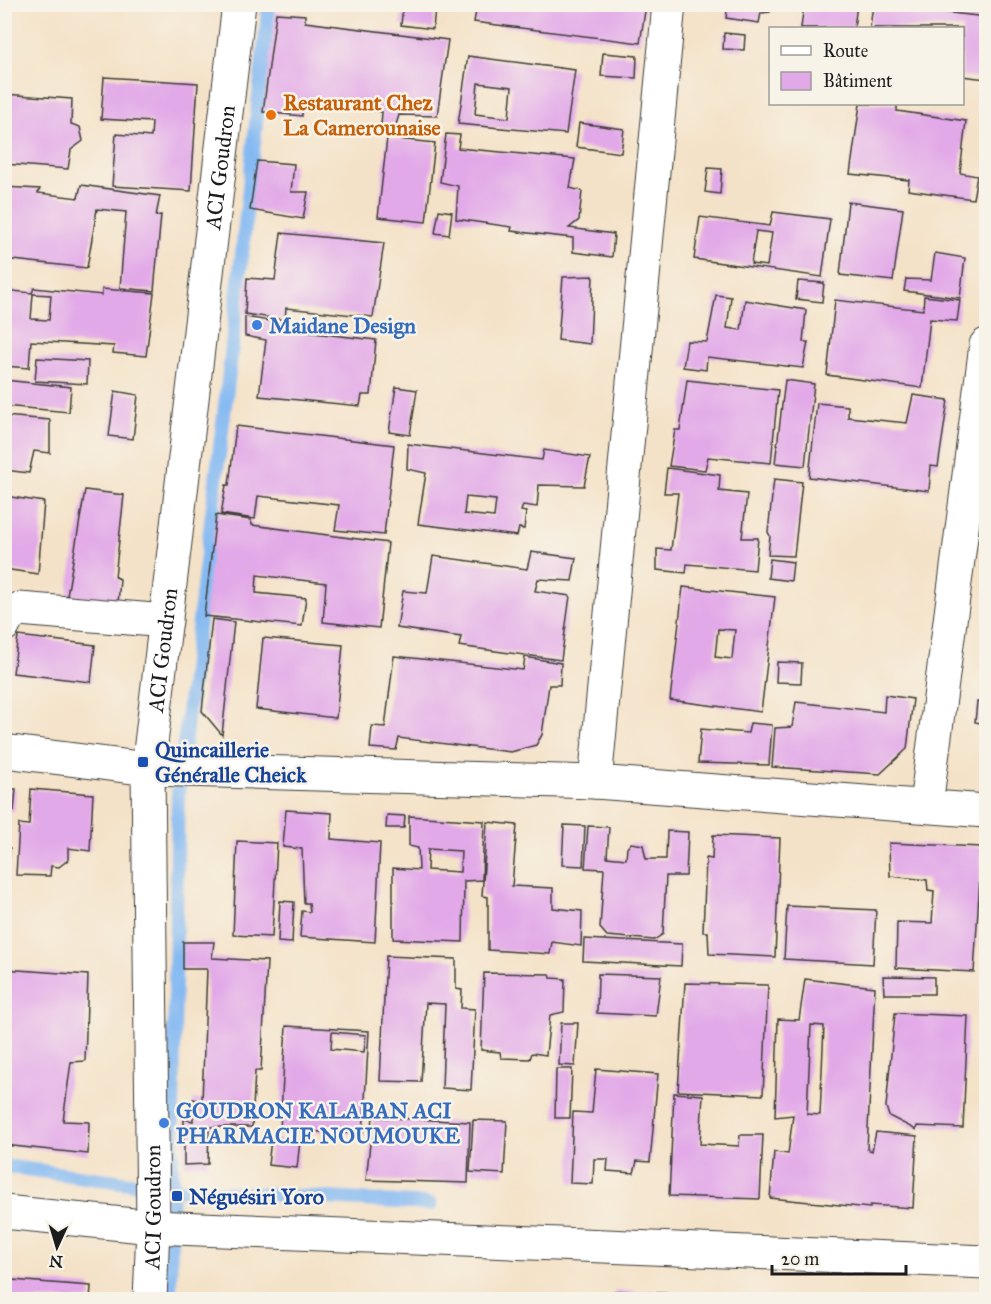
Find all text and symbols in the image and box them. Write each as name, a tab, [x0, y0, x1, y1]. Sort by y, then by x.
legend	[769, 27, 964, 105]
text: Route	[823, 40, 868, 62]
text: Bâtiment	[823, 70, 893, 92]
place label: Restaurant Chez La Camerounaise	[283, 89, 441, 141]
street label: ACI Goudron	[199, 104, 241, 232]
marker: Restaurant Chez La Camerounaise	[264, 108, 278, 122]
place label: Maidane Design	[269, 312, 416, 339]
marker: Maidane Design	[250, 318, 264, 332]
street label: ACI Goudron	[142, 586, 183, 715]
place label: Quincaillerie Généralle Cheick	[155, 736, 307, 788]
marker: Quincaillerie Généralle Cheick	[136, 755, 150, 769]
place label: GOUDRON KALABAN ACI PHARMACIE NOUMOUKE	[176, 1097, 460, 1149]
marker: GOUDRON KALABAN ACI PHARMACIE NOUMOUKE	[157, 1116, 171, 1130]
street label: ACI Goudron	[138, 1144, 167, 1271]
place label: Néguésiri Yoro	[189, 1183, 324, 1210]
marker: Néguésiri Yoro	[170, 1189, 184, 1203]
north arrow	[27, 1217, 87, 1277]
scale bar	[772, 1238, 906, 1276]
text: 20 m	[781, 1248, 819, 1270]
text: N	[48, 1251, 63, 1271]

